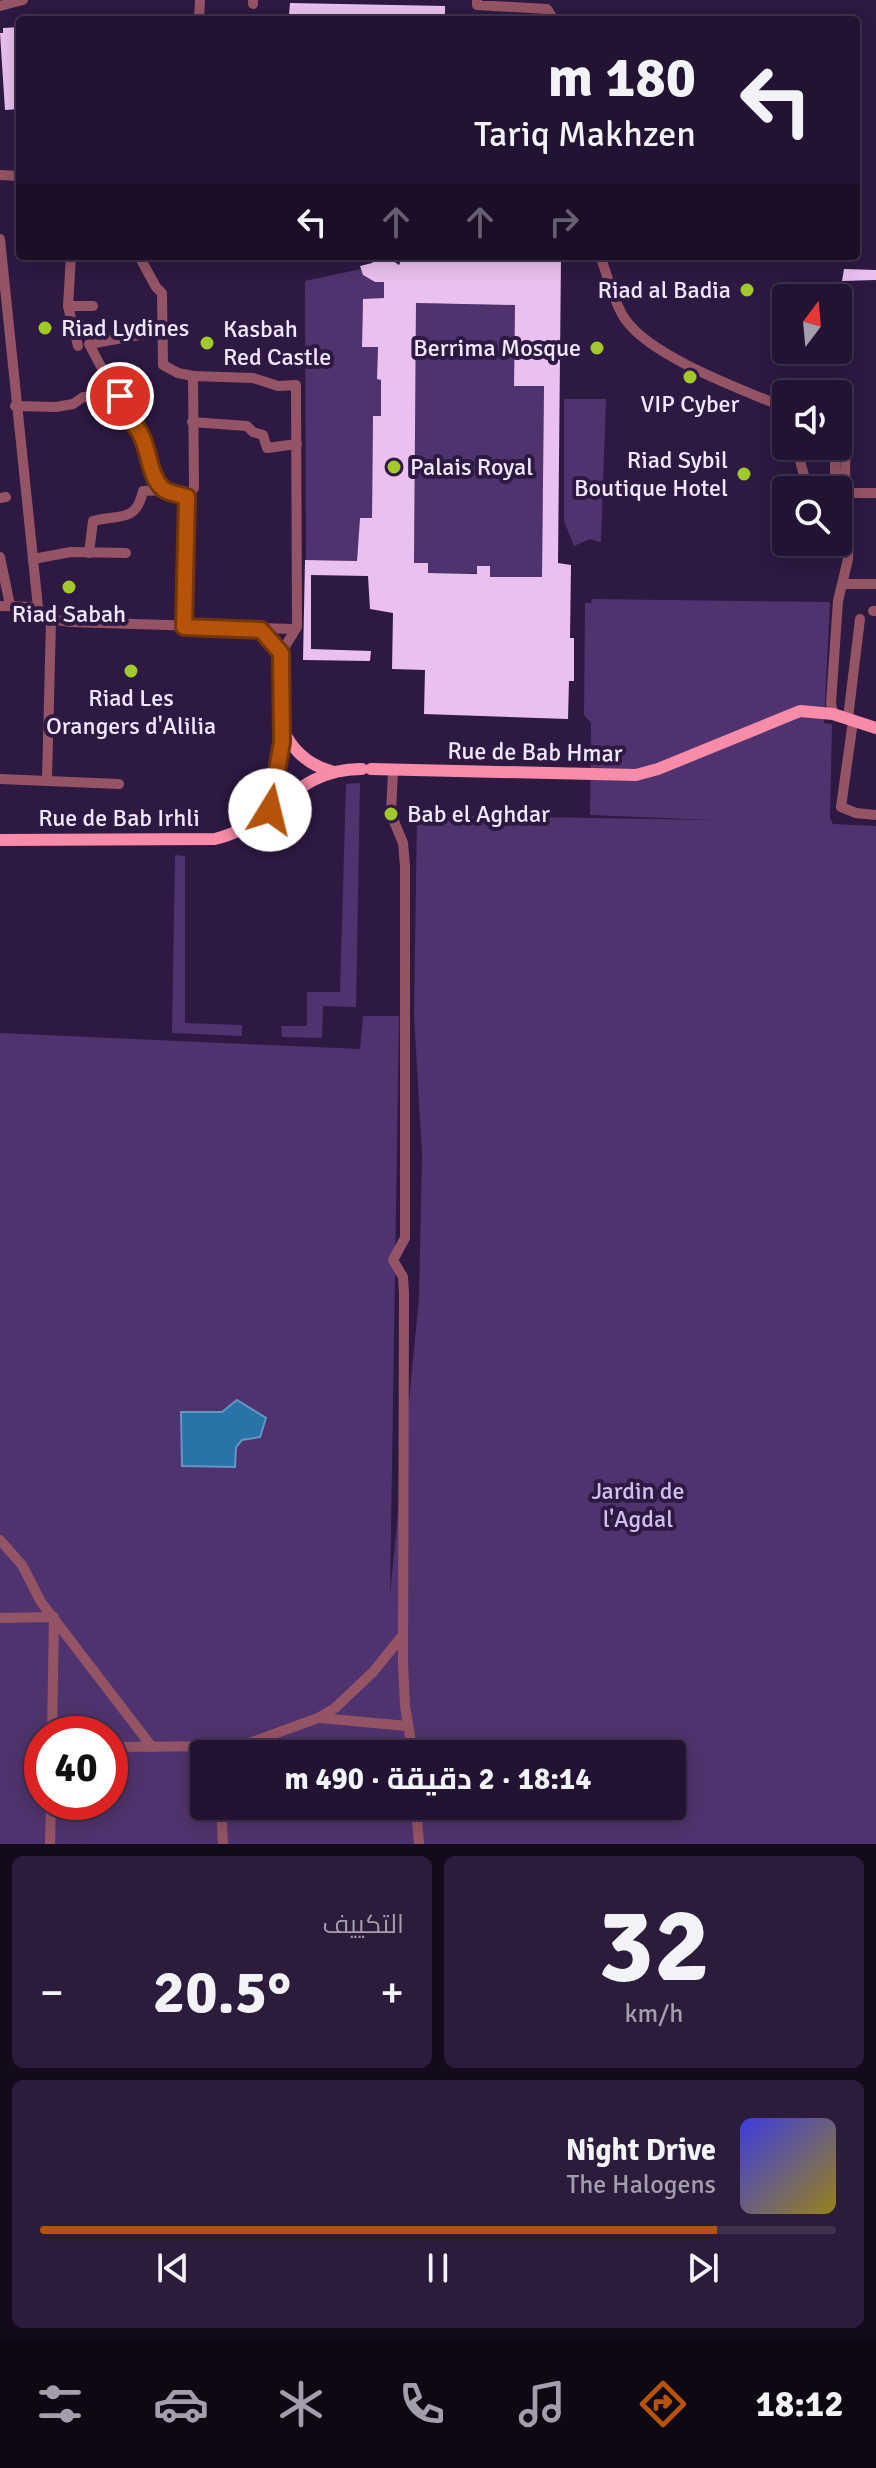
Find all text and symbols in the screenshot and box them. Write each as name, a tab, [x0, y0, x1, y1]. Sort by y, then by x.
text: 180 m	[548, 43, 696, 112]
icon: left	[724, 48, 828, 152]
text: Tariq Makhzen	[474, 112, 696, 157]
icon: left	[290, 200, 334, 244]
icon: ahead	[374, 200, 418, 244]
icon: ahead	[458, 200, 502, 244]
icon: right	[542, 200, 586, 244]
place label: Riad al Badia	[598, 275, 731, 305]
marker: Riad al Badia	[738, 281, 756, 299]
north arrow	[772, 284, 852, 364]
map controls	[772, 284, 852, 556]
place label: Riad Lydines	[61, 313, 189, 343]
place label: Kasbah Red Castle	[223, 314, 331, 372]
marker: Riad Lydines	[36, 319, 54, 337]
place label: Berrima Mosque	[413, 333, 581, 363]
marker: Kasbah Red Castle	[198, 334, 216, 352]
marker: Berrima Mosque	[588, 339, 606, 357]
pin	[86, 362, 154, 430]
marker: VIP Cyber	[681, 368, 699, 386]
icon: arrive	[98, 374, 142, 418]
button: sound	[772, 380, 852, 460]
place label: VIP Cyber	[641, 389, 740, 419]
place label: Riad Sybil Boutique Hotel	[574, 445, 728, 503]
place label: Palais Royal	[410, 452, 533, 482]
marker: Palais Royal	[385, 458, 403, 476]
marker: Riad Sybil Boutique Hotel	[735, 465, 753, 483]
button: search	[772, 476, 852, 556]
marker: Riad Sabah	[60, 578, 78, 596]
place label: Riad Sabah	[12, 599, 126, 629]
marker: Riad Les Orangers d'Alilia	[122, 662, 140, 680]
place label: Riad Les Orangers d'Alilia	[46, 683, 216, 741]
street label: Rue de Bab Hmar	[447, 735, 623, 769]
position arrow	[228, 768, 312, 852]
place label: Bab el Aghdar	[407, 799, 550, 829]
street label: Rue de Bab Irhli	[38, 803, 200, 833]
marker: Bab el Aghdar	[382, 805, 400, 823]
park label: Jardin de l'Agdal	[591, 1476, 685, 1534]
speed limit sign: 40	[24, 1716, 128, 1820]
text: 18:14 · 2 دقيقة · 490 m	[285, 1761, 591, 1798]
text: 32	[598, 1882, 710, 2010]
text: التكييف	[322, 1909, 404, 1941]
text: 20.5°	[153, 1956, 291, 2030]
text: −	[40, 1966, 64, 2020]
text: +	[380, 1966, 404, 2020]
text: km/h	[625, 1998, 683, 2030]
text: Night Drive	[566, 2132, 716, 2169]
text: The Halogens	[566, 2169, 716, 2201]
icon: previous	[151, 2246, 195, 2290]
icon: pause	[416, 2246, 460, 2290]
icon: next	[681, 2246, 725, 2290]
icon: filters	[32, 2376, 88, 2432]
icon: car	[153, 2376, 209, 2432]
icon: climate	[273, 2376, 329, 2432]
icon: phone	[394, 2376, 450, 2432]
icon: music	[514, 2376, 570, 2432]
icon: directions	[635, 2376, 691, 2432]
text: 18:12	[755, 2382, 844, 2427]

